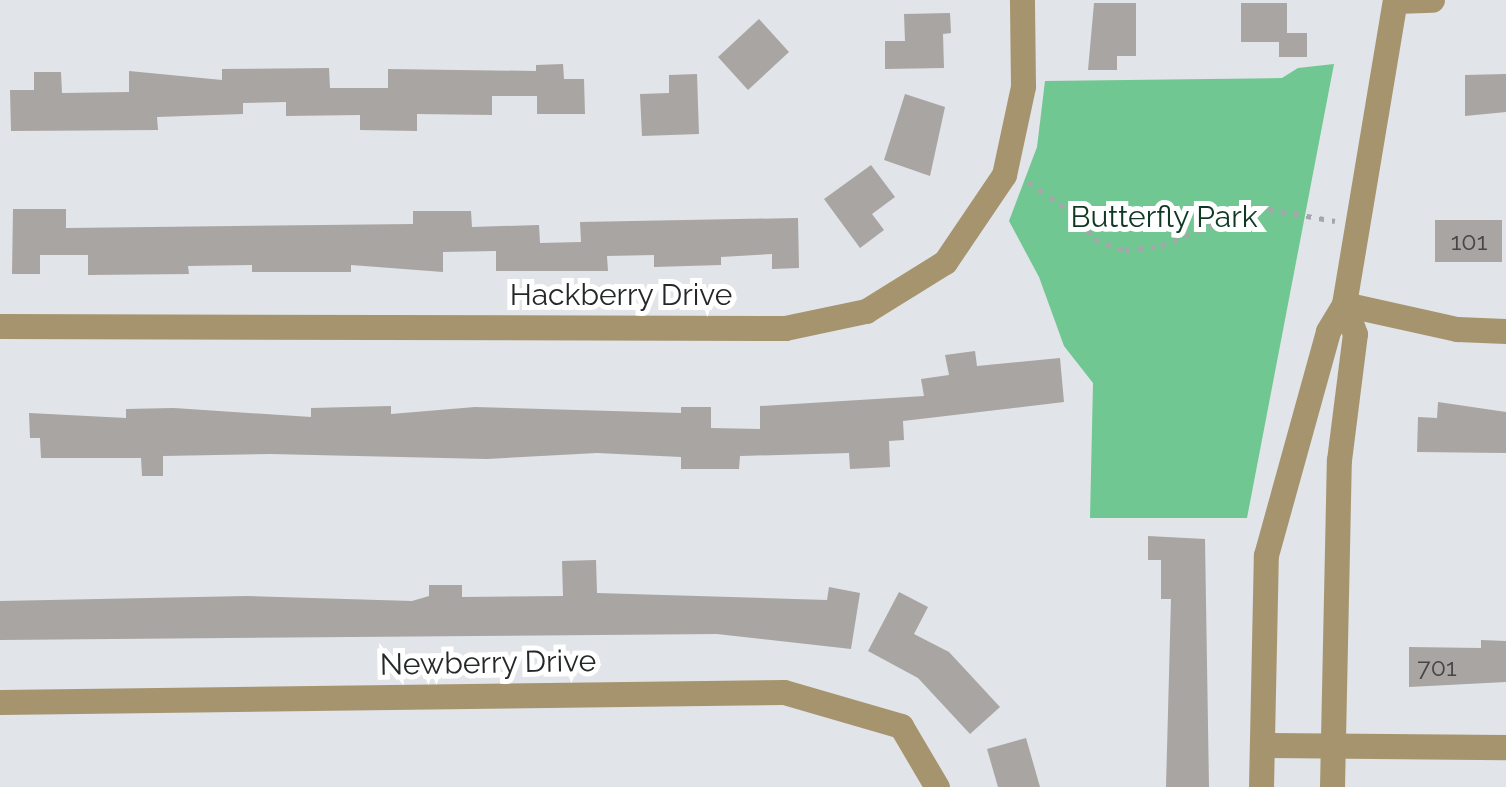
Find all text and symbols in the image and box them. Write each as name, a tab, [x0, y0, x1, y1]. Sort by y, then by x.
park label: Butterfly Park	[1070, 199, 1258, 235]
house number: 101	[1451, 226, 1487, 256]
street label: Hackberry Drive	[509, 277, 733, 313]
street label: Newberry Drive	[379, 643, 597, 683]
house number: 701	[1417, 652, 1457, 682]

